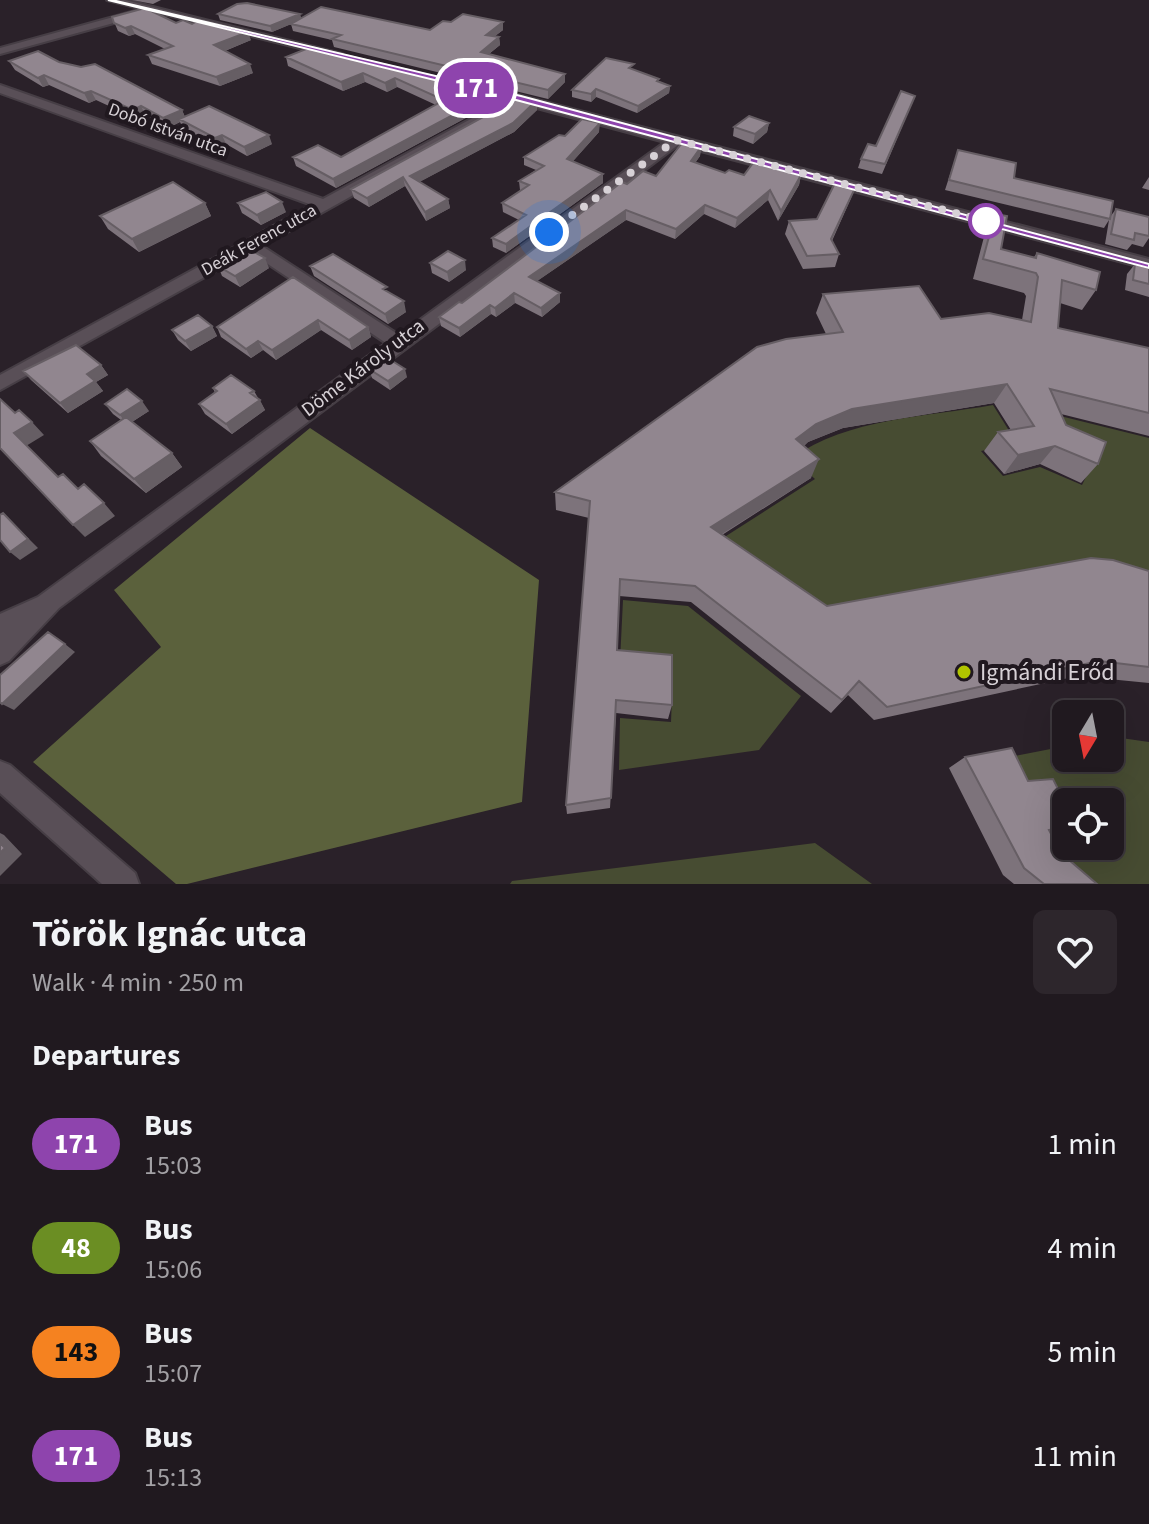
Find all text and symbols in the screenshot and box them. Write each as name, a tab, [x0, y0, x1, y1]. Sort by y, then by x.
line badge: 171	[430, 62, 522, 114]
text: 171	[454, 68, 498, 108]
street label: Dobó István utca	[105, 97, 231, 163]
street label: Deák Ferenc utca	[197, 198, 321, 282]
unlabelled marker	[969, 204, 1003, 238]
your location	[529, 212, 569, 252]
street label: Döme Károly utca	[296, 312, 430, 424]
place label: Igmándi Erőd	[980, 655, 1115, 690]
marker: Igmándi Erőd	[955, 663, 973, 681]
north arrow	[1052, 700, 1124, 772]
map controls	[1052, 700, 1124, 860]
button: locate	[1052, 788, 1124, 860]
text: Török Ignác utca	[32, 907, 307, 961]
button: heart	[1033, 910, 1117, 994]
text: Walk · 4 min · 250 m	[32, 964, 244, 1001]
text: Departures	[32, 1034, 180, 1077]
text: Bus	[144, 1104, 192, 1147]
text: 1 min	[1047, 1123, 1117, 1166]
text: 171	[54, 1124, 98, 1164]
text: 15:03	[144, 1147, 202, 1184]
text: Bus	[144, 1208, 192, 1251]
text: 4 min	[1047, 1227, 1117, 1270]
text: 48	[61, 1228, 91, 1268]
text: 15:06	[144, 1251, 202, 1288]
text: Bus	[144, 1312, 192, 1355]
text: 5 min	[1047, 1331, 1117, 1374]
text: 143	[54, 1332, 98, 1372]
text: 15:07	[144, 1355, 202, 1392]
text: Bus	[144, 1416, 192, 1459]
text: 11 min	[1033, 1435, 1117, 1478]
text: 171	[54, 1436, 98, 1476]
text: 15:13	[144, 1459, 202, 1496]

